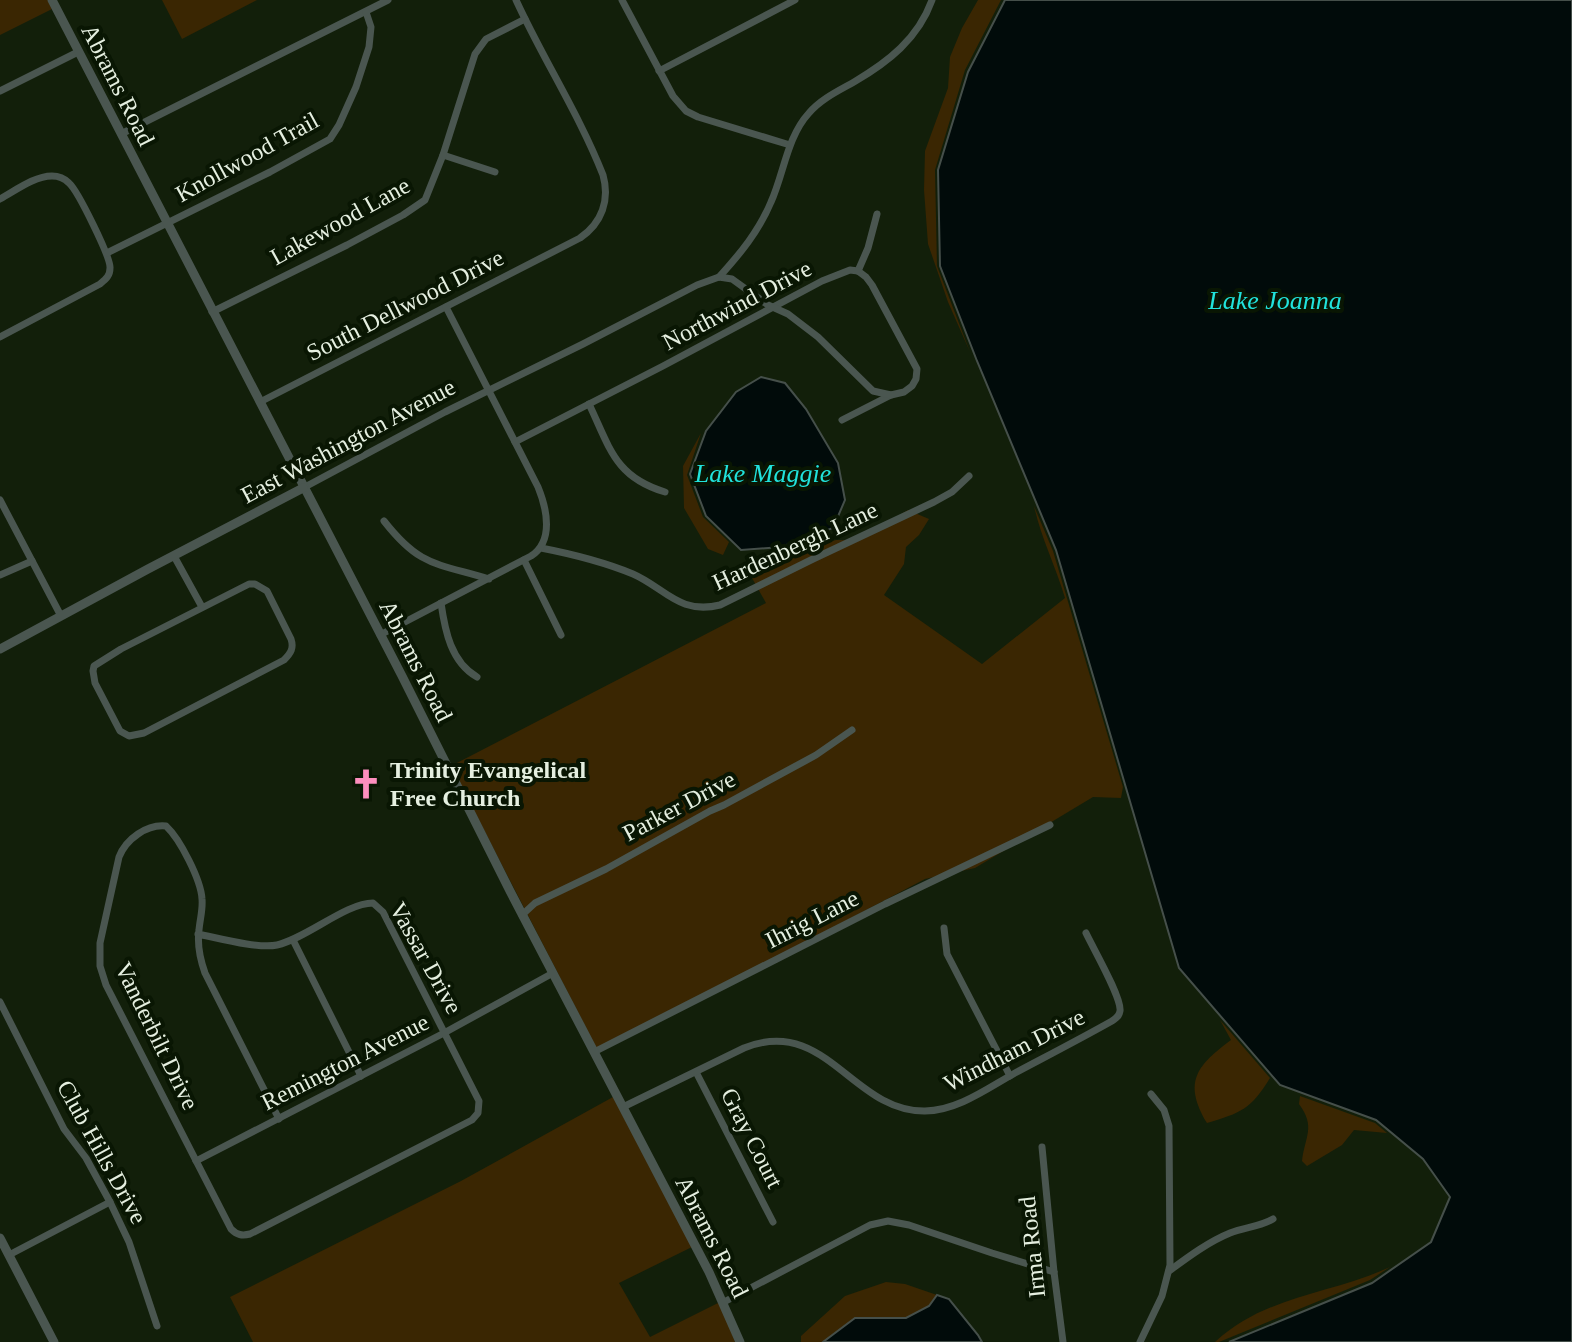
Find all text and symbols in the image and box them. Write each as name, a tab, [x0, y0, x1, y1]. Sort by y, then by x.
street label: Abrams Road	[76, 20, 160, 150]
street label: Knollwood Trail	[171, 107, 323, 207]
street label: Lakewood Lane	[266, 172, 414, 270]
street label: South Dellwood Drive	[302, 244, 508, 366]
street label: Northwind Drive	[658, 255, 816, 355]
water label: Lake Joanna	[1207, 286, 1342, 315]
street label: East Washington Avenue	[237, 374, 459, 508]
water label: Lake Maggie	[694, 459, 831, 488]
street label: Hardenbergh Lane	[708, 496, 882, 596]
street label: Abrams Road	[374, 596, 458, 726]
place label: Trinity Evangelical Free Church	[390, 757, 587, 811]
street label: Parker Drive	[618, 766, 740, 846]
church icon: Trinity Evangelical Free Church	[349, 767, 383, 801]
street label: Ihrig Lane	[761, 885, 863, 953]
street label: Vassar Drive	[385, 898, 467, 1018]
street label: Vanderbilt Drive	[110, 958, 204, 1114]
street label: Windham Drive	[939, 1003, 1089, 1097]
street label: Remington Avenue	[257, 1009, 433, 1115]
street label: Club Hills Drive	[52, 1076, 152, 1228]
street label: Gray Court	[716, 1084, 788, 1193]
street label: Abrams Road	[670, 1172, 754, 1302]
street label: Irma Road	[1014, 1195, 1050, 1299]

